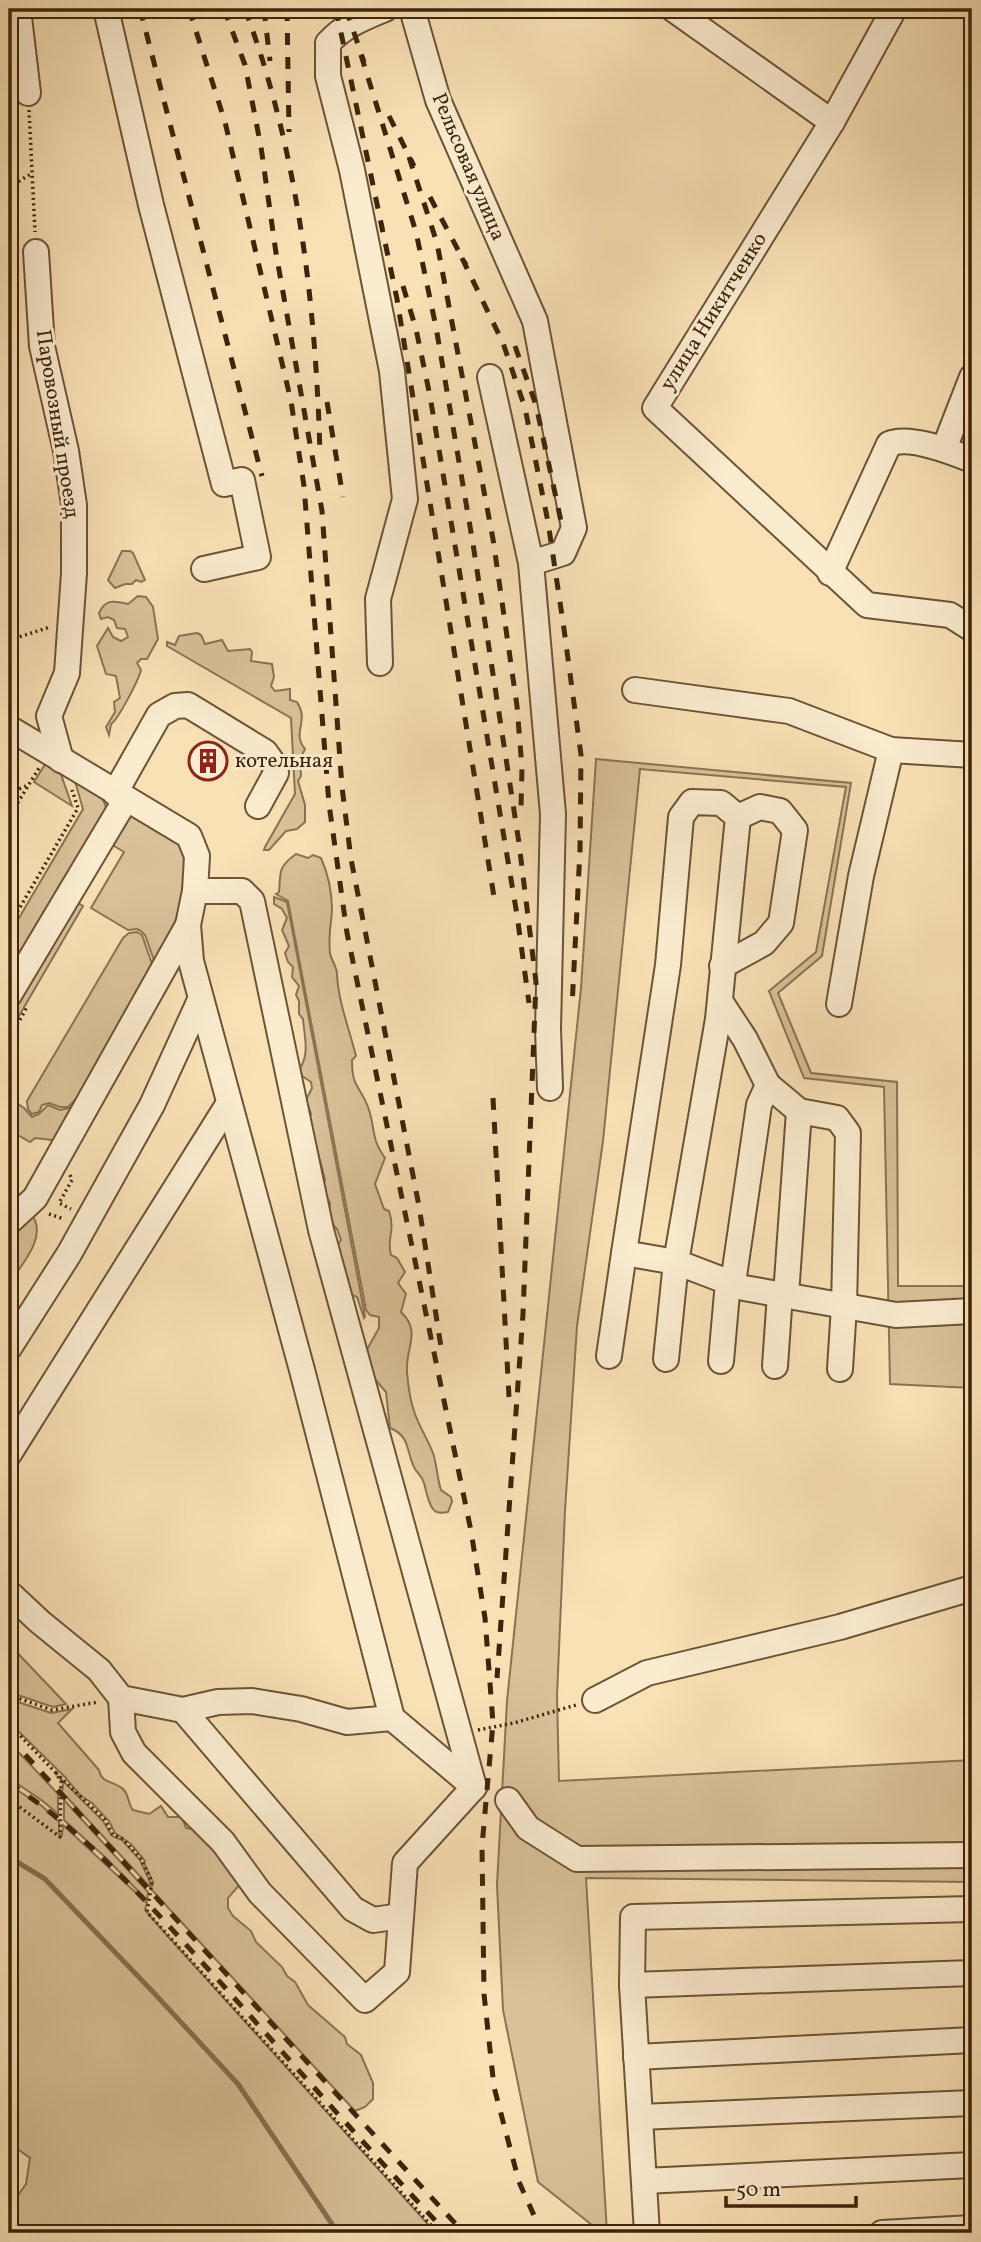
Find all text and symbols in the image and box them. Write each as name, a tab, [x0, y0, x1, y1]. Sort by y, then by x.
street label: Рельсовая улица	[424, 89, 512, 245]
street label: улица Никитченко	[653, 227, 775, 397]
street label: Паровозный проезд	[28, 328, 86, 520]
building icon: котельная	[187, 740, 229, 782]
place label: котельная	[235, 747, 333, 776]
scale bar	[726, 2165, 855, 2209]
text: 50 m	[736, 2176, 781, 2205]

